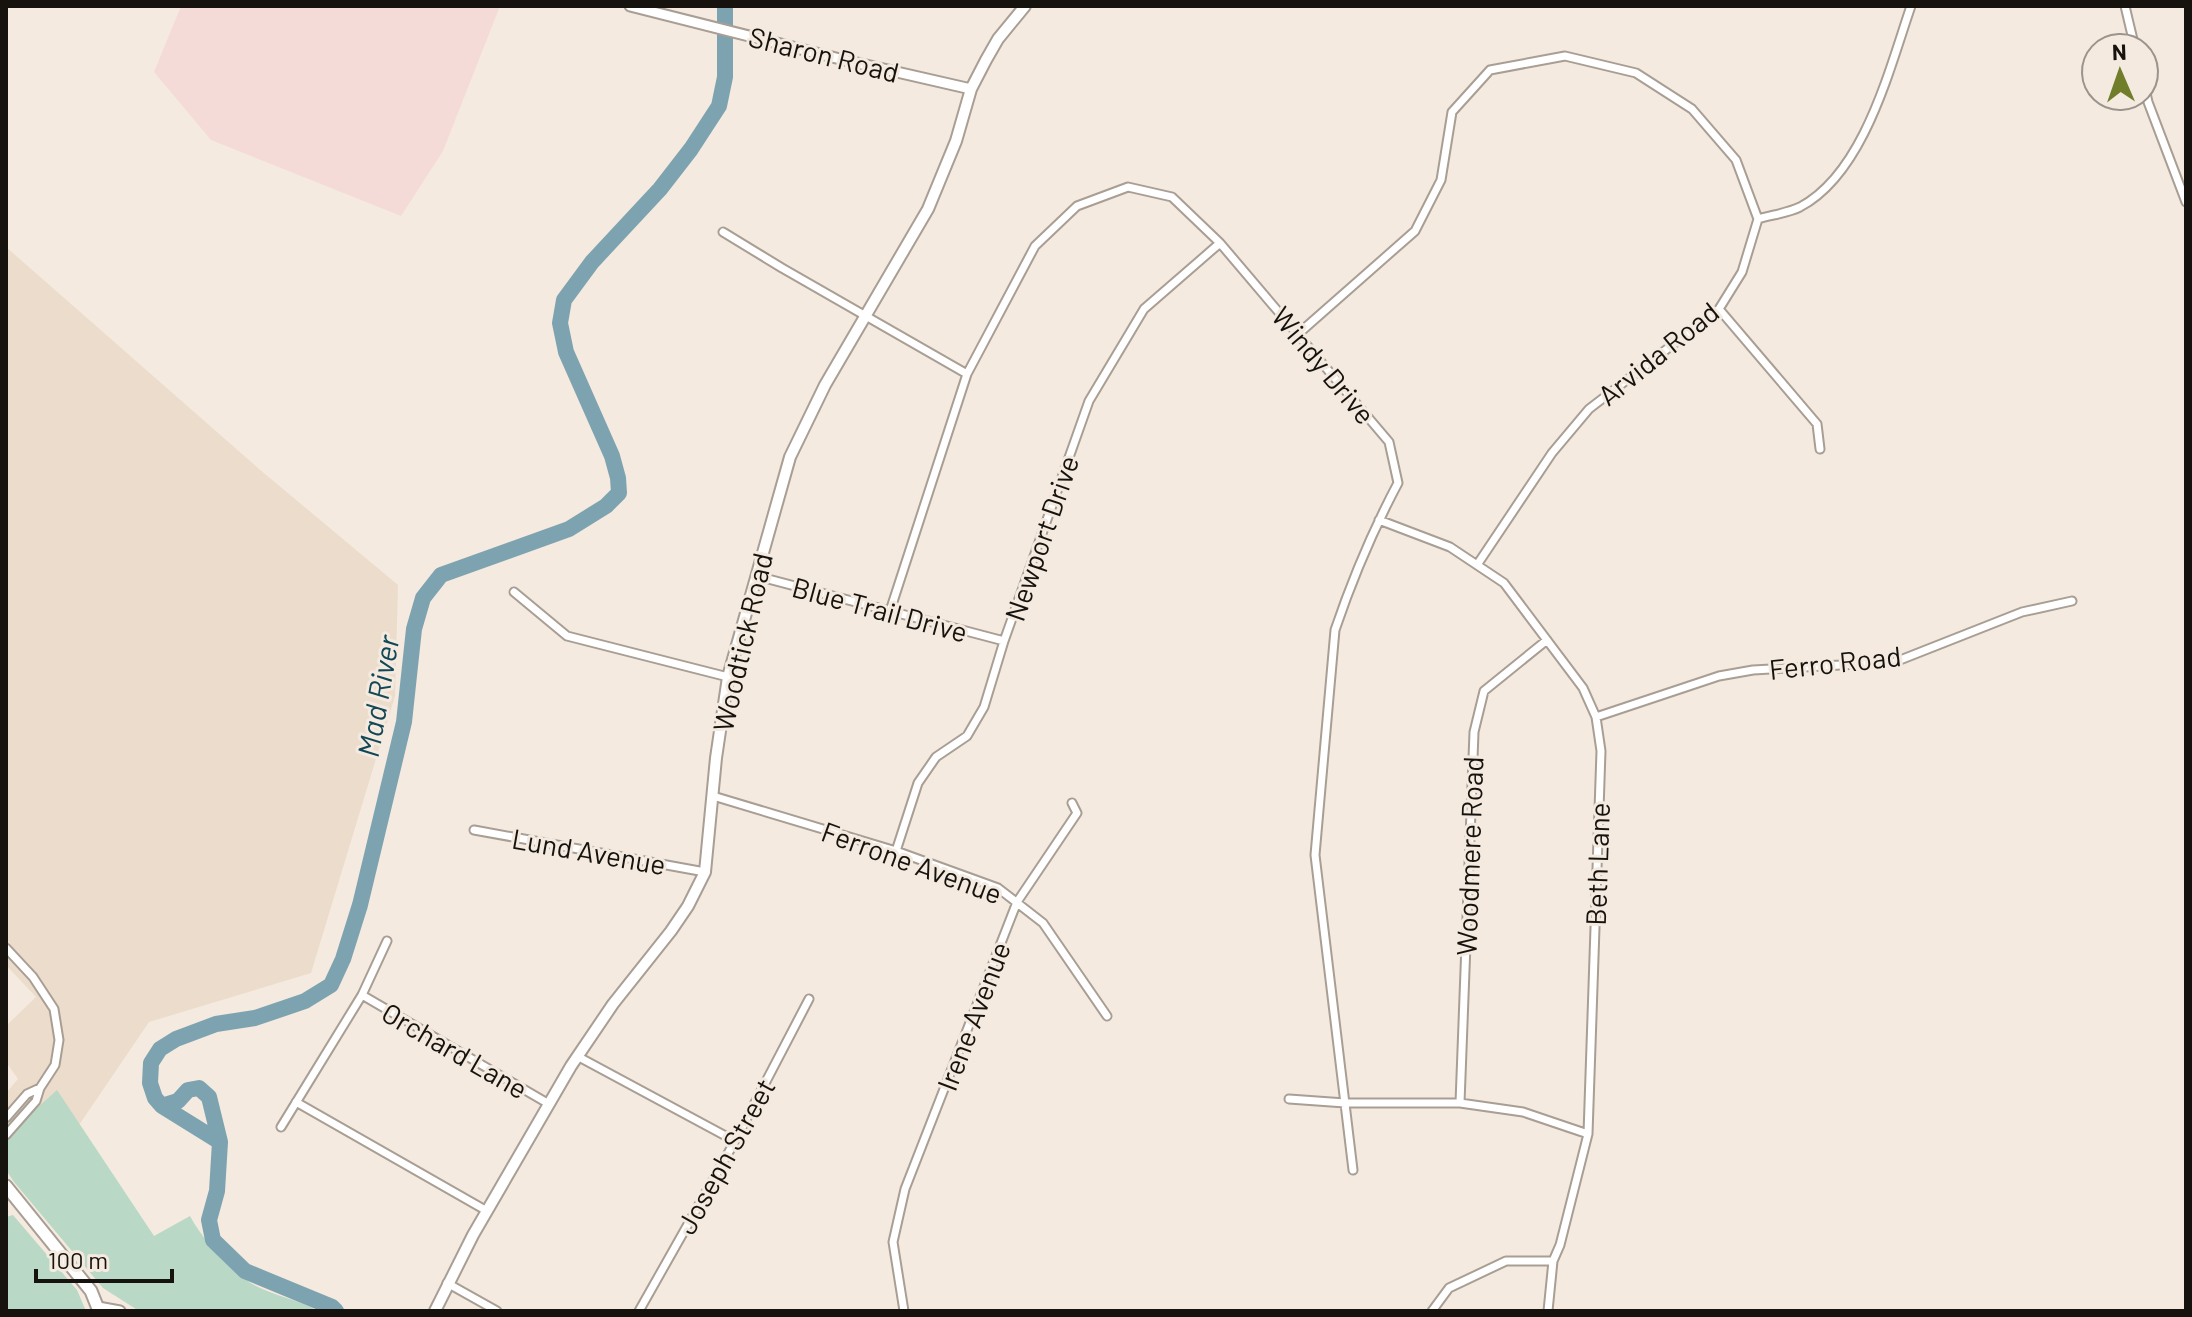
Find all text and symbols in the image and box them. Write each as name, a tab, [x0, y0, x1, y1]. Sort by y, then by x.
street label: Sharon Road	[745, 19, 903, 89]
north arrow	[2080, 32, 2160, 112]
text: N	[2111, 38, 2127, 64]
street label: Arvida Road	[1591, 294, 1725, 412]
street label: Windy Drive	[1265, 299, 1383, 431]
street label: Newport Drive	[997, 451, 1085, 625]
street label: Woodtick Road	[705, 549, 779, 735]
street label: Blue Trail Drive	[789, 569, 971, 649]
water label: Mad River	[349, 631, 406, 760]
street label: Ferro Road	[1767, 638, 1903, 686]
street label: Woodmere Road	[1449, 756, 1489, 956]
street label: Beth Lane	[1578, 802, 1616, 926]
street label: Ferrone Avenue	[817, 814, 1007, 910]
street label: Lund Avenue	[509, 821, 669, 881]
street label: Irene Avenue	[929, 937, 1017, 1095]
street label: Orchard Lane	[376, 995, 534, 1105]
street label: Joseph Street	[668, 1072, 782, 1240]
scale bar	[36, 1233, 172, 1283]
text: 100 m	[48, 1245, 108, 1274]

